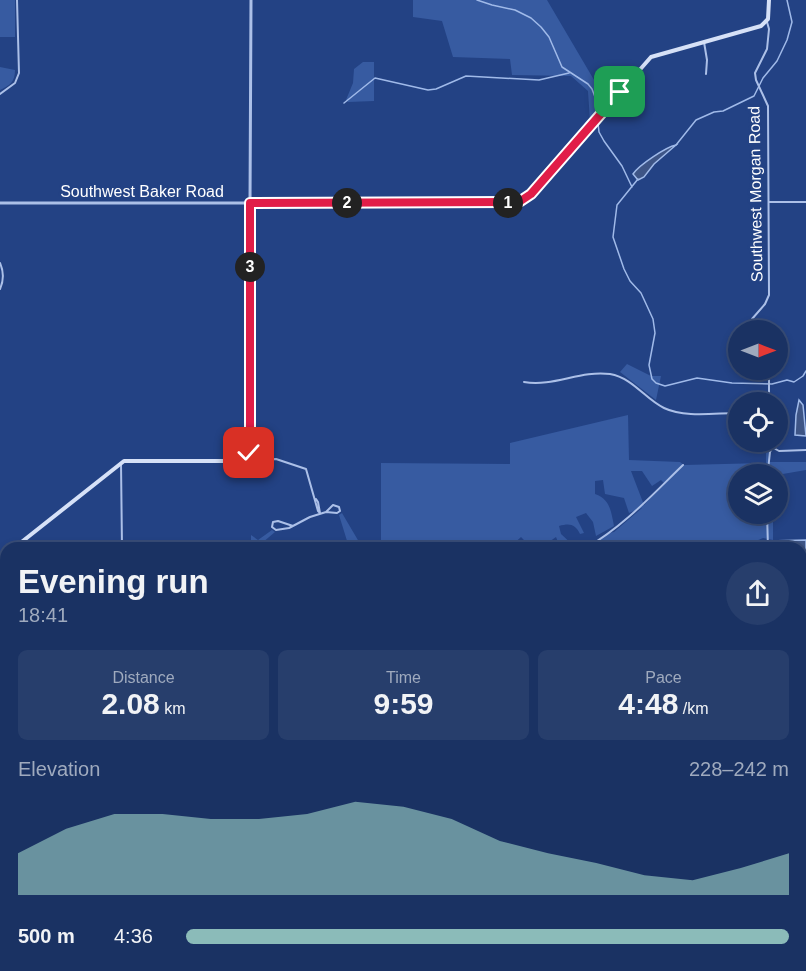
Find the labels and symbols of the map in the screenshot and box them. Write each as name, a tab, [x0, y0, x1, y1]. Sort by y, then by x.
pin	[594, 66, 645, 117]
street label: Southwest Morgan Road	[745, 106, 766, 282]
street label: Southwest Baker Road	[60, 183, 224, 200]
pin: 2	[332, 188, 362, 218]
pin: 1	[493, 188, 523, 218]
pin: 3	[235, 252, 265, 282]
north arrow	[728, 320, 788, 380]
pin	[223, 427, 274, 478]

